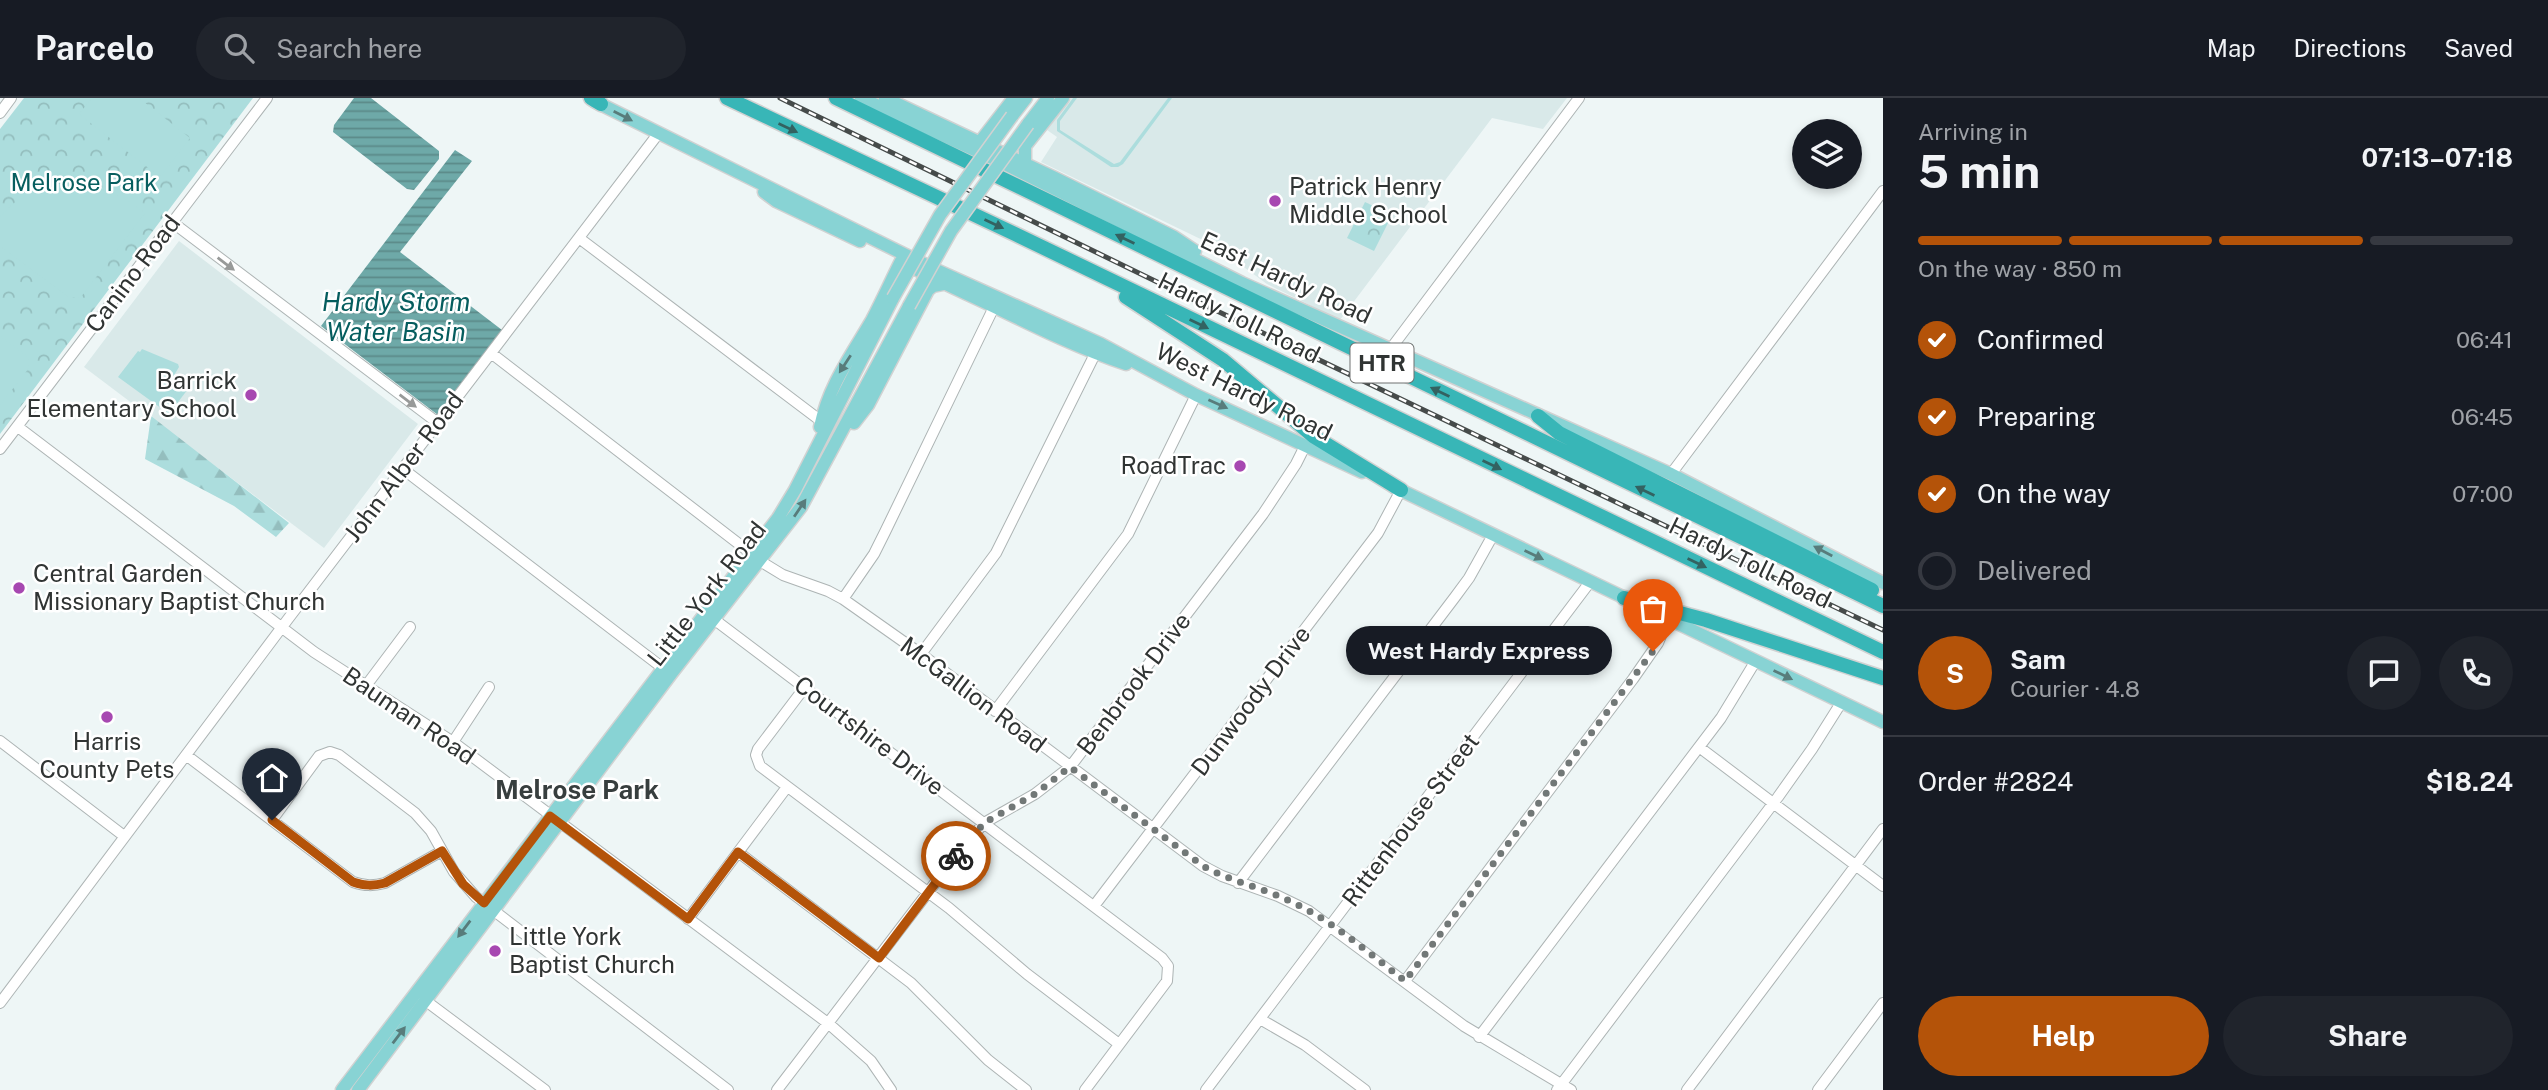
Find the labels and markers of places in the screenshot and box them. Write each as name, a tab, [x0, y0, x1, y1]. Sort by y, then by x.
place label: Patrick Henry Middle School	[1289, 172, 1448, 228]
marker: Patrick Henry Middle School	[1267, 193, 1283, 209]
place label: Barrick Elementary School	[26, 366, 237, 422]
marker: Barrick Elementary School	[243, 387, 259, 403]
place label: RoadTrac	[1120, 451, 1226, 479]
marker: RoadTrac	[1232, 458, 1248, 474]
place label: Central Garden Missionary Baptist Church	[33, 559, 325, 615]
pin	[1623, 579, 1683, 651]
marker: Central Garden Missionary Baptist Church	[11, 580, 27, 596]
callout: West Hardy Express	[1345, 626, 1611, 676]
marker: Harris County Pets	[99, 709, 115, 725]
place label: Harris County Pets	[40, 727, 174, 783]
pin	[242, 748, 302, 820]
place label: Little York Baptist Church	[509, 922, 675, 978]
marker: Little York Baptist Church	[487, 943, 503, 959]

